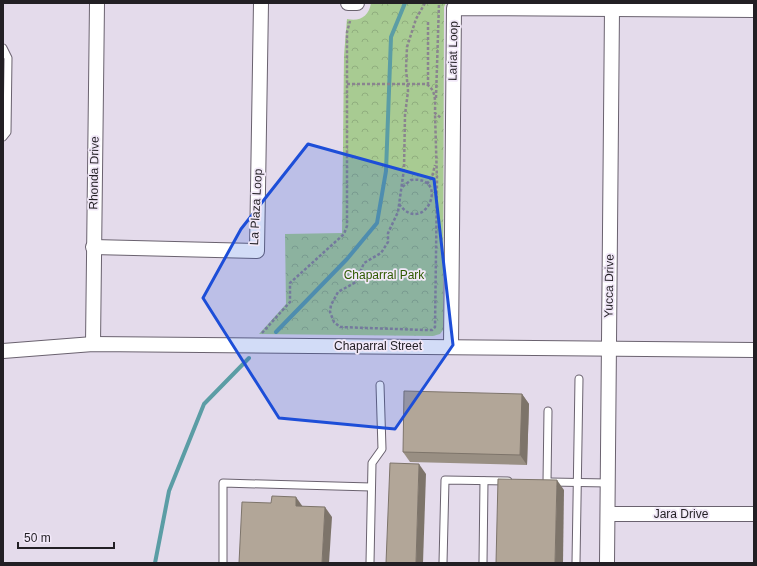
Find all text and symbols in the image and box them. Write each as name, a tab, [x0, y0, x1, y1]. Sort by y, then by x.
street label: Lariat Loop	[445, 21, 461, 81]
street label: Rhonda Drive	[86, 136, 102, 210]
street label: La Plaza Loop	[247, 168, 265, 246]
street label: Yucca Drive	[601, 254, 617, 318]
park label: Chaparral Park	[344, 268, 425, 282]
street label: Chaparral Street	[334, 339, 423, 353]
street label: Jara Drive	[654, 507, 709, 521]
scale bar	[18, 524, 114, 550]
text: 50 m	[24, 531, 51, 545]

